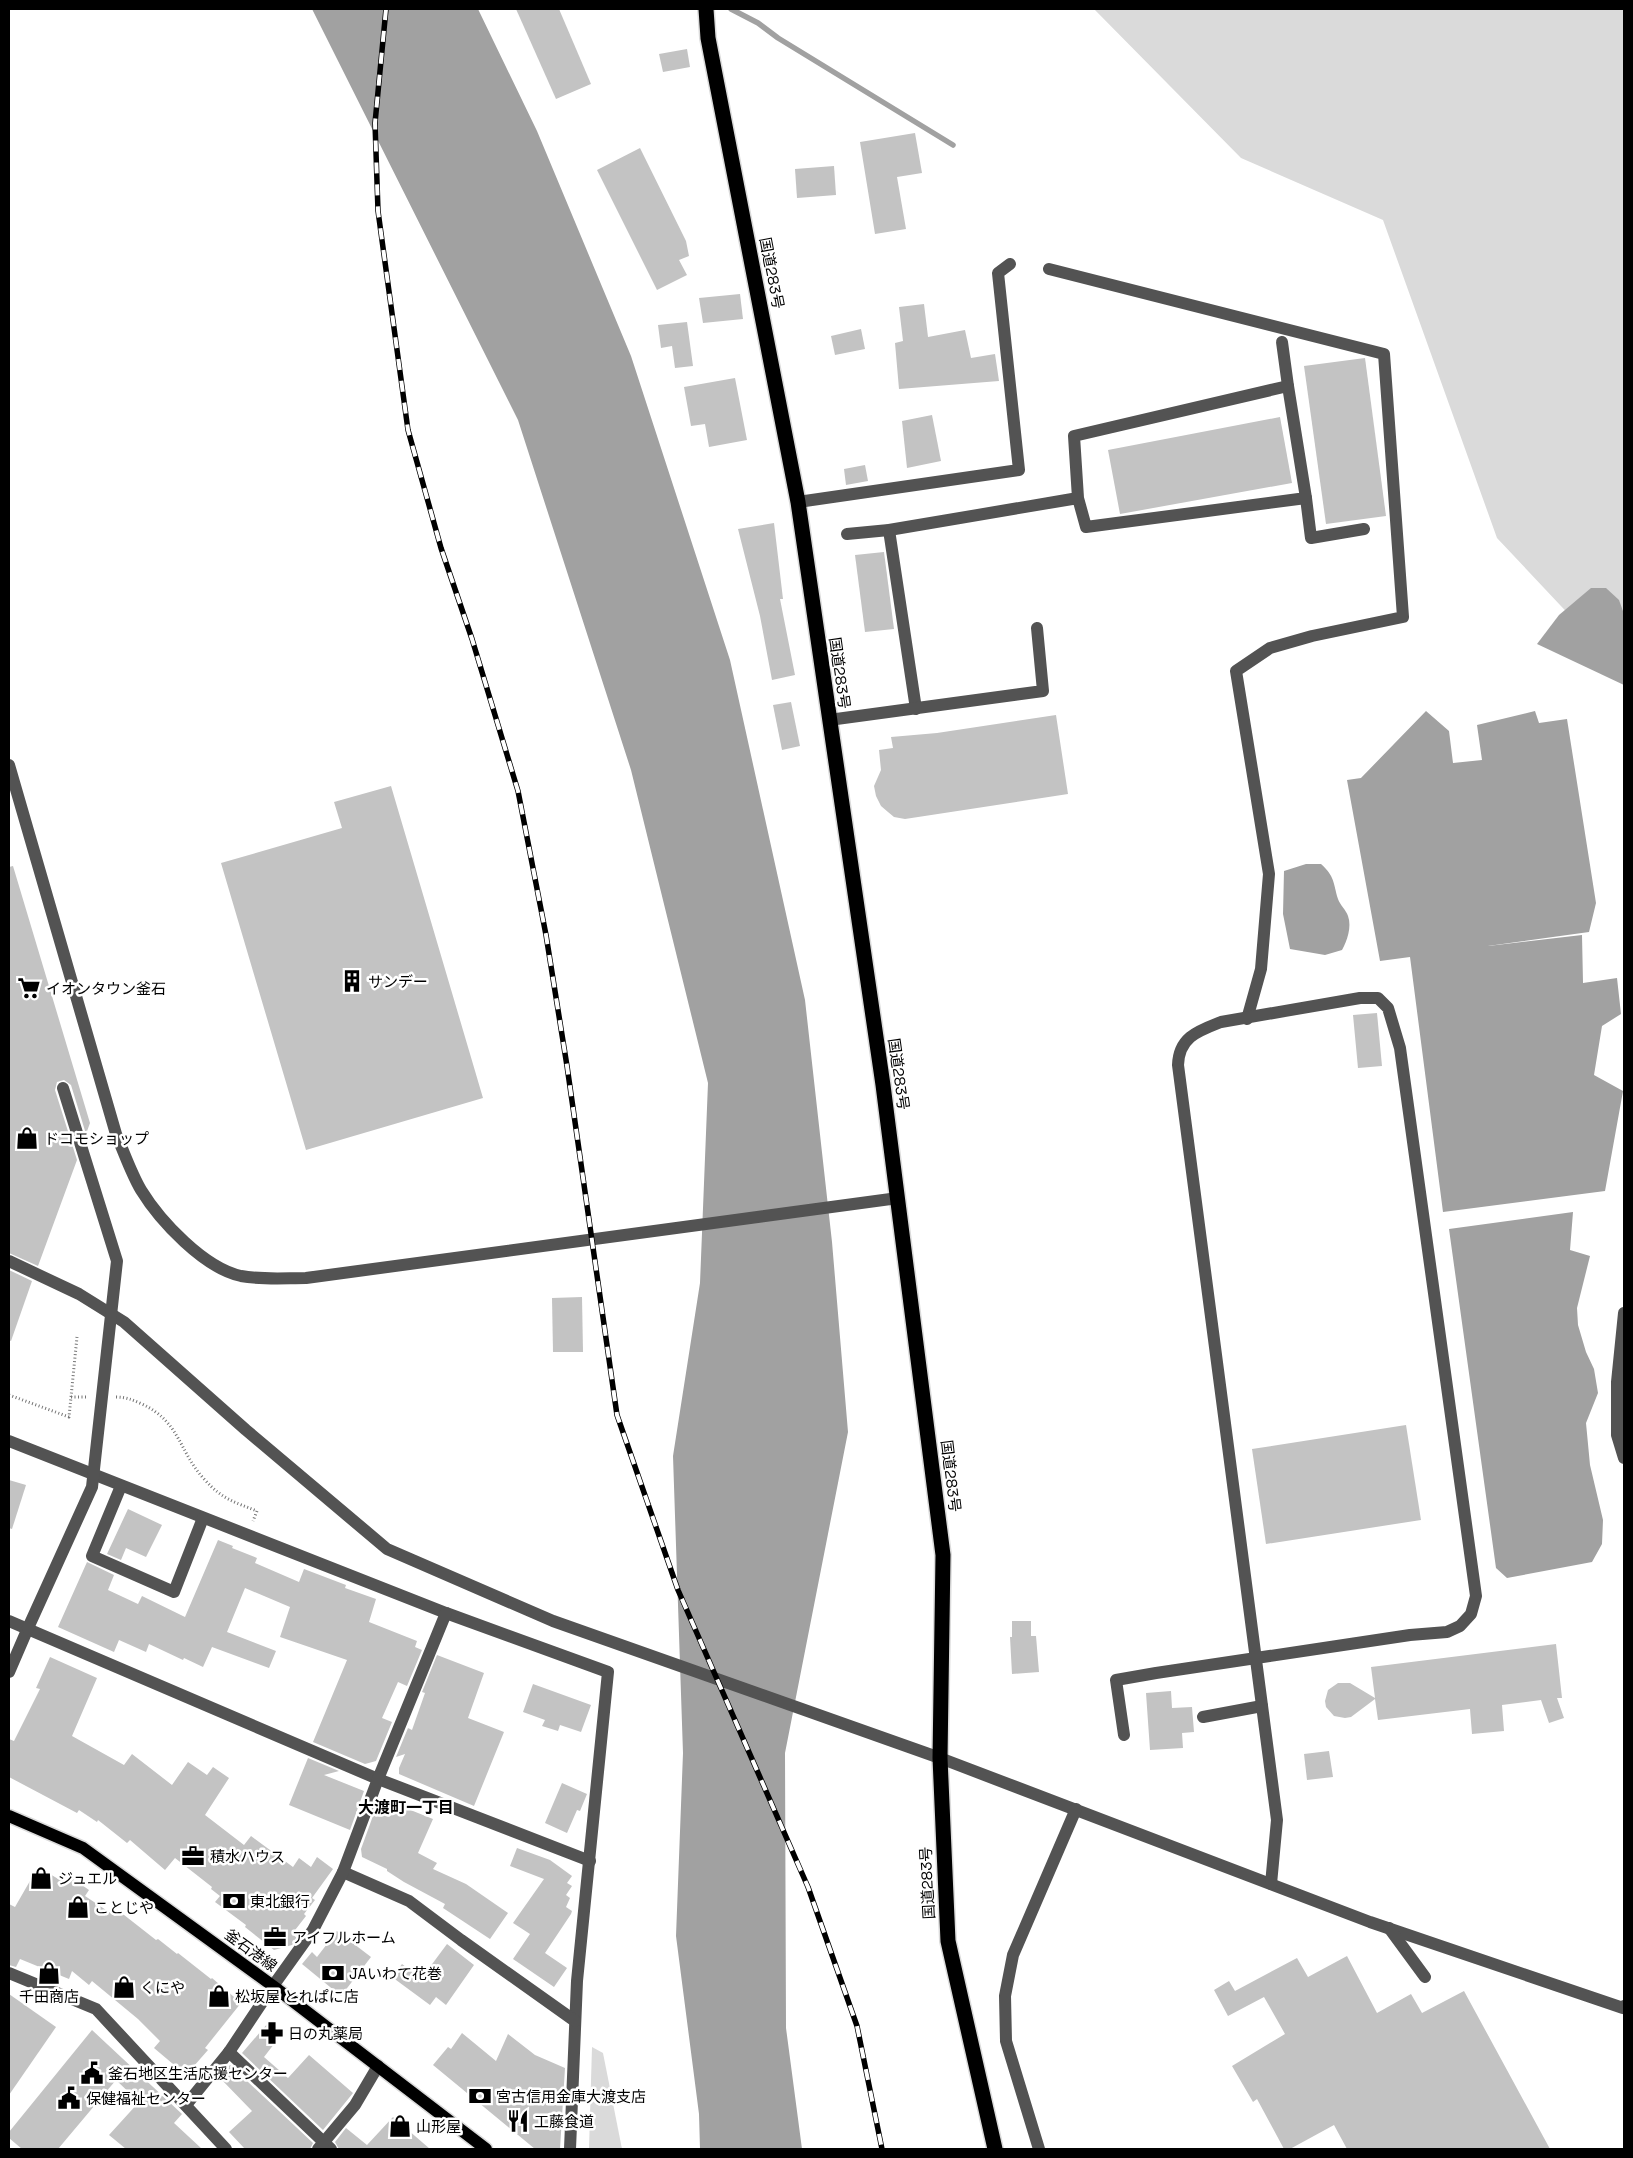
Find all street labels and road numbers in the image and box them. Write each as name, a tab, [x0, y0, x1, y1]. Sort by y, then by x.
street label: 国道283号	[756, 236, 788, 310]
street label: 国道283号	[826, 636, 854, 710]
street label: 国道283号	[885, 1037, 913, 1111]
street label: 国道283号	[937, 1439, 965, 1513]
street label: 国道283号	[916, 1846, 938, 1920]
street label: 釜石港線	[221, 1925, 281, 1975]

